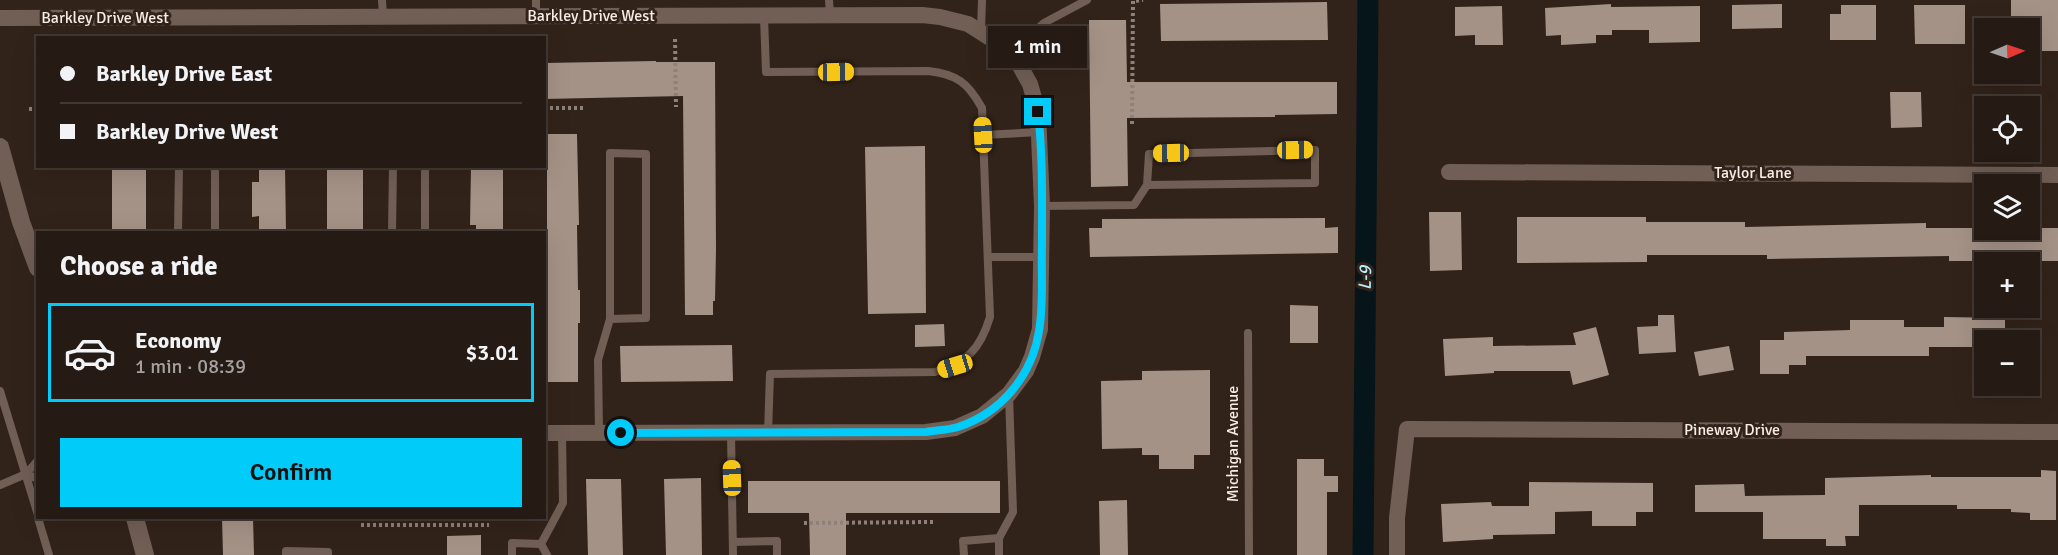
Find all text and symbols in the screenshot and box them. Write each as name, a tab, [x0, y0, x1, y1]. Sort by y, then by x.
street label: Barkley Drive West	[527, 6, 655, 26]
street label: Barkley Drive West	[41, 8, 169, 28]
north arrow	[1974, 18, 2040, 84]
map controls	[1974, 18, 2040, 396]
callout: 1 min	[988, 25, 1088, 67]
text: 1 min	[1014, 34, 1061, 59]
text: Barkley Drive East	[96, 60, 272, 87]
car	[818, 63, 854, 81]
button: locate	[1974, 96, 2040, 162]
route end	[1024, 98, 1051, 125]
car	[973, 117, 993, 153]
text: Barkley Drive West	[96, 118, 278, 145]
car	[1277, 141, 1313, 159]
car	[1153, 144, 1189, 162]
street label: Taylor Lane	[1714, 163, 1792, 183]
button: layers	[1974, 174, 2040, 240]
text: Choose a ride	[60, 250, 218, 283]
button: +	[1974, 252, 2040, 318]
water label: L-9	[1354, 264, 1376, 290]
icon: car	[63, 326, 117, 380]
text: Economy	[135, 327, 221, 354]
button: −	[1974, 330, 2040, 396]
text: $3.01	[465, 339, 519, 366]
car	[935, 352, 975, 380]
text: 1 min · 08:39	[135, 354, 246, 379]
street label: Michigan Avenue	[1223, 386, 1243, 502]
route start	[607, 419, 634, 446]
street label: Pineway Drive	[1684, 420, 1780, 440]
button: Confirm	[60, 438, 522, 507]
car	[722, 460, 742, 496]

